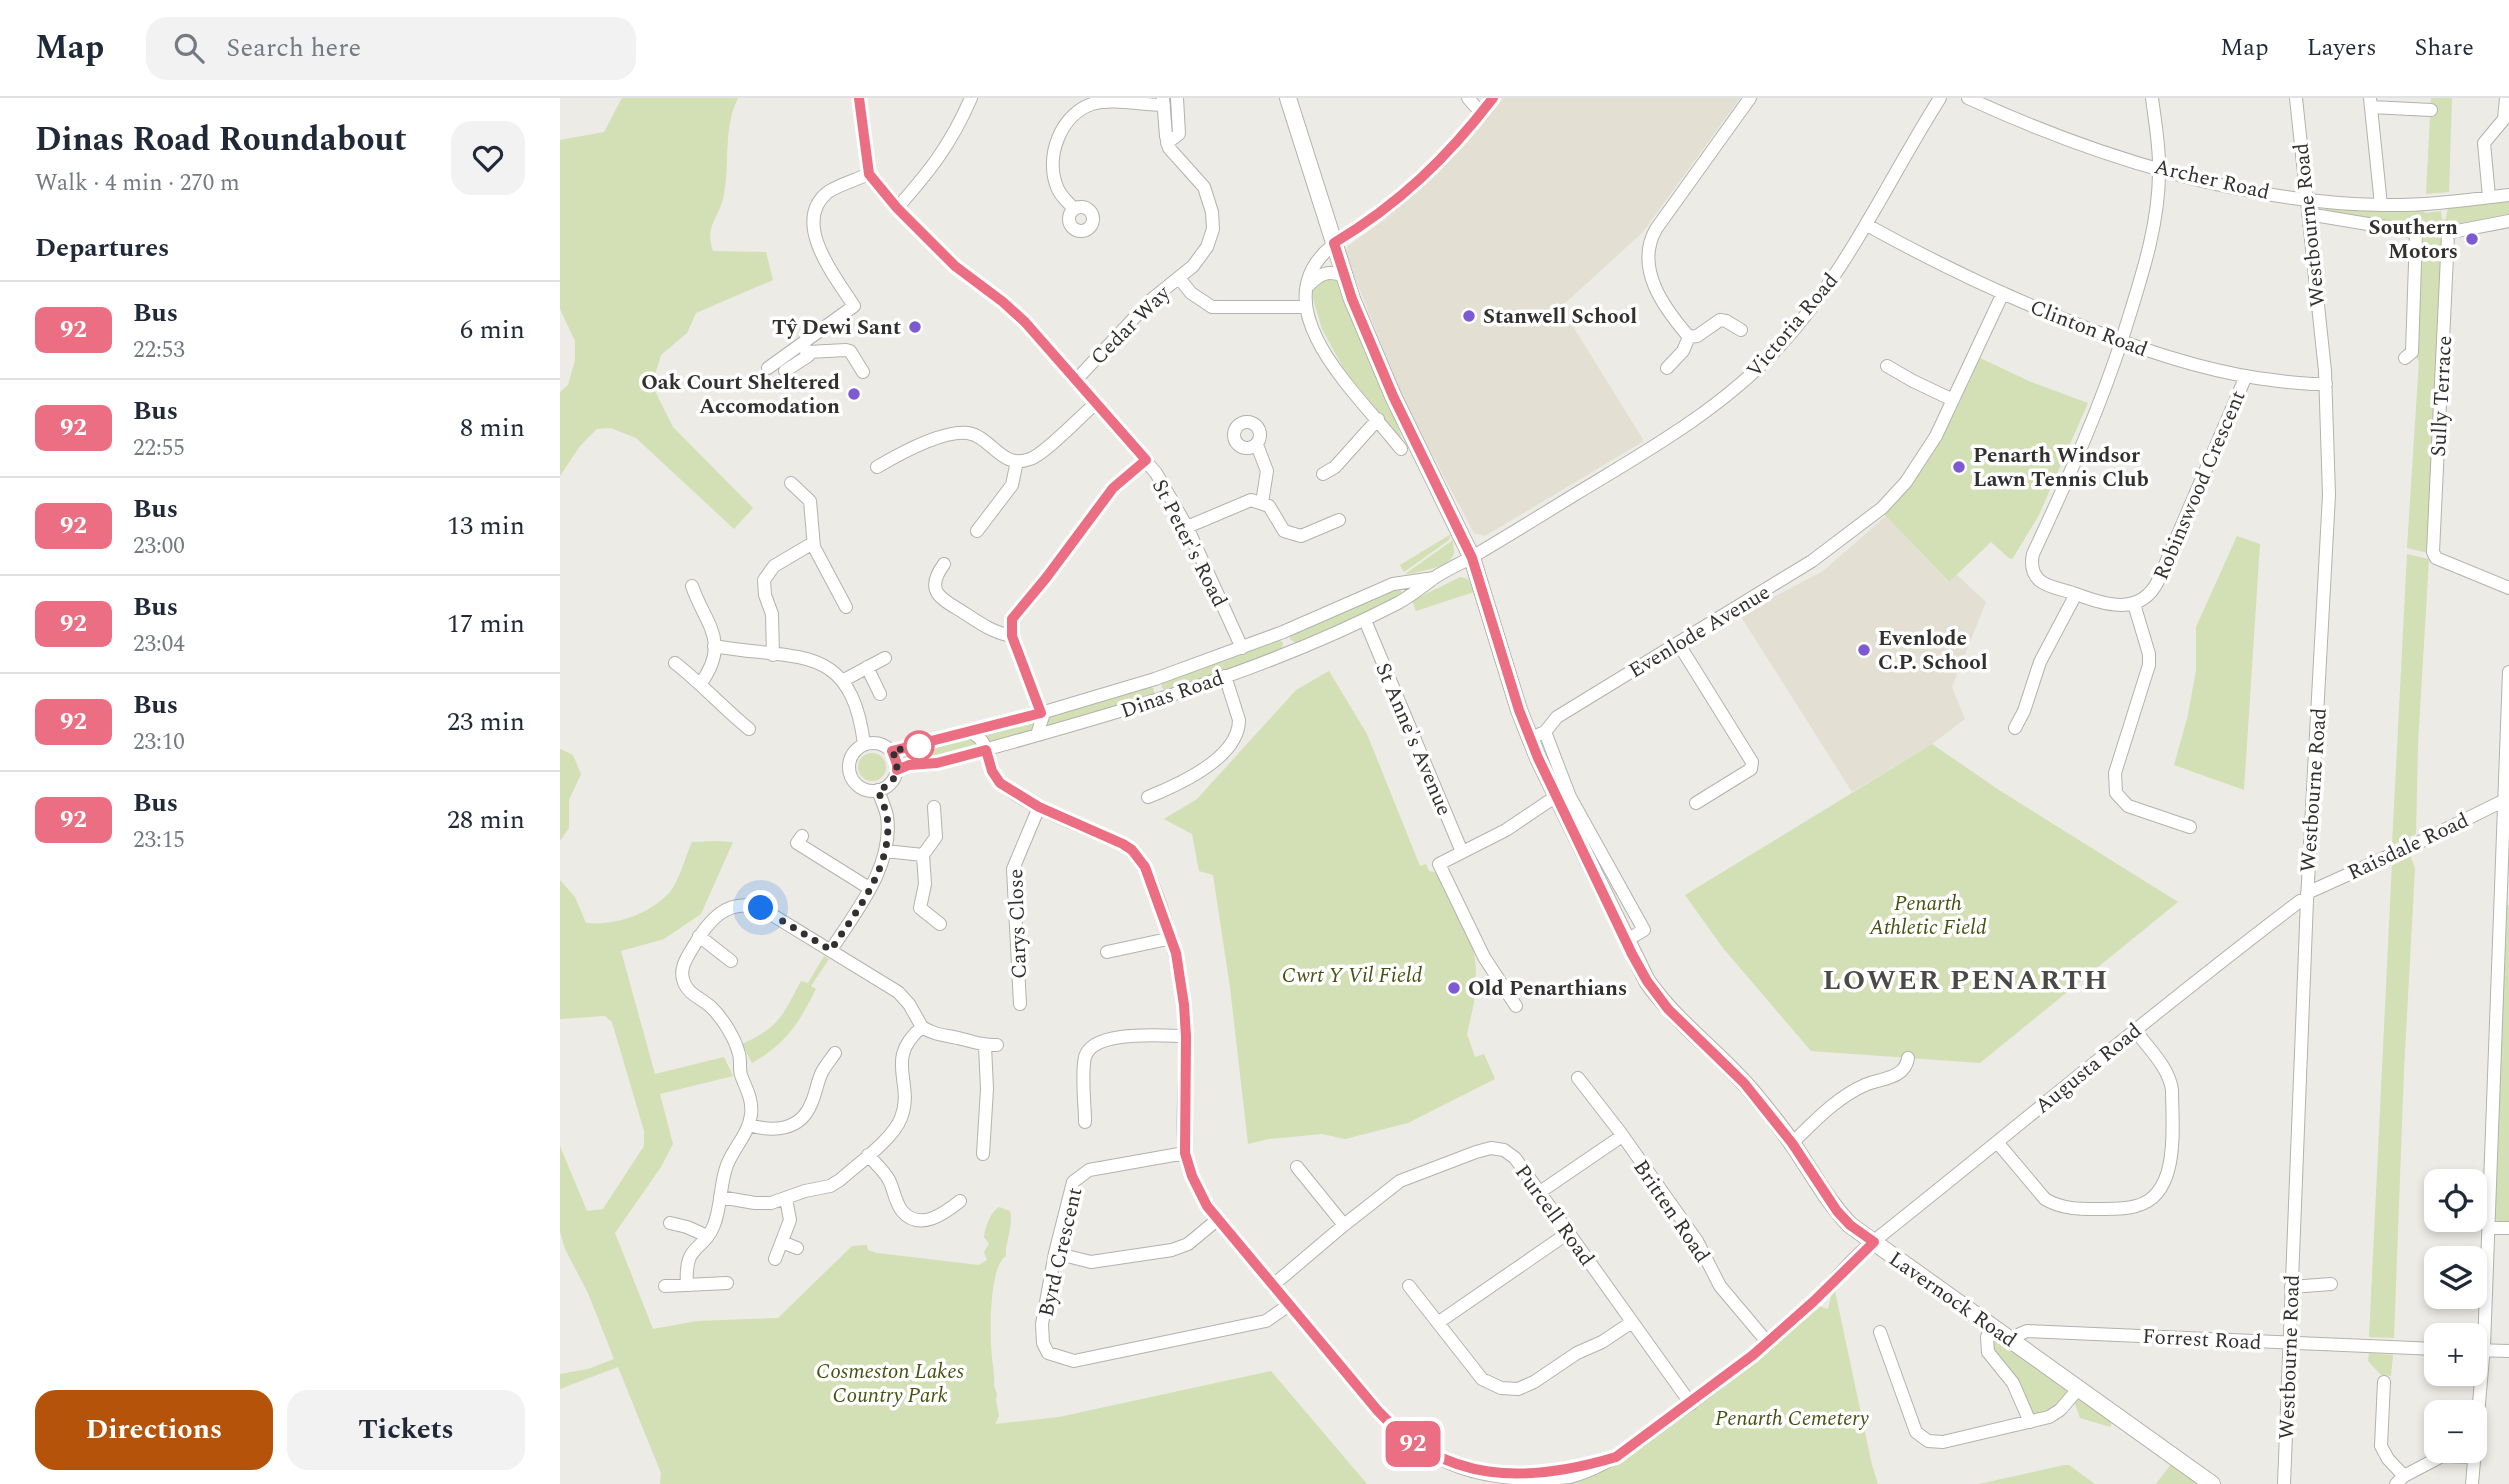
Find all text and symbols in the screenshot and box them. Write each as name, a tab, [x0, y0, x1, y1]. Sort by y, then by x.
search box	[146, 17, 636, 80]
text: Map	[35, 23, 104, 73]
text: Search here	[226, 28, 361, 68]
icon: search	[170, 29, 208, 67]
text: Map	[2220, 30, 2269, 66]
text: Layers	[2307, 30, 2377, 66]
text: Share	[2415, 30, 2474, 66]
text: Dinas Road Roundabout	[35, 115, 407, 165]
button: heart	[451, 121, 525, 195]
street label: Westbourne Road	[2285, 141, 2335, 309]
street label: Archer Road	[2151, 151, 2273, 209]
text: Walk · 4 min · 270 m	[35, 166, 240, 201]
place label: Southern Motors	[2368, 212, 2458, 268]
text: Departures	[35, 228, 169, 268]
marker: Southern Motors	[2464, 231, 2480, 247]
street label: Victoria Road	[1739, 266, 1846, 385]
street label: Cedar Way	[1084, 278, 1179, 373]
street label: Clinton Road	[2025, 292, 2152, 366]
text: Bus	[133, 293, 178, 333]
place label: Stanwell School	[1483, 301, 1637, 333]
marker: Stanwell School	[1461, 308, 1477, 324]
text: 6 min	[460, 310, 525, 350]
text: 92	[60, 312, 87, 348]
place label: Tŷ Dewi Sant	[772, 312, 901, 344]
marker: Tŷ Dewi Sant	[907, 319, 923, 335]
text: 22:53	[133, 333, 185, 368]
street label: Sully Terrace	[2423, 335, 2461, 457]
place label: Oak Court Sheltered Accomodation	[641, 367, 840, 423]
marker: Oak Court Sheltered Accomodation	[846, 386, 862, 402]
street label: Robinswood Crescent	[2146, 386, 2254, 585]
text: Bus	[133, 391, 178, 431]
text: 8 min	[460, 408, 525, 448]
text: 92	[60, 410, 87, 446]
text: 22:55	[133, 431, 185, 466]
place label: Penarth Windsor Lawn Tennis Club	[1973, 440, 2149, 496]
marker: Penarth Windsor Lawn Tennis Club	[1951, 459, 1967, 475]
street label: St Peter's Road	[1143, 474, 1235, 613]
text: Bus	[133, 489, 178, 529]
text: 13 min	[447, 506, 525, 546]
text: 92	[60, 508, 87, 544]
text: 23:00	[133, 529, 185, 564]
street label: Evenlode Avenue	[1623, 577, 1776, 687]
text: Bus	[133, 587, 178, 627]
text: 17 min	[447, 604, 525, 644]
text: 92	[60, 606, 87, 642]
place label: Evenlode C.P. School	[1878, 623, 1988, 679]
text: 23:04	[133, 627, 185, 662]
marker: Evenlode C.P. School	[1856, 642, 1872, 658]
street label: St Anne's Avenue	[1366, 658, 1460, 821]
street label: Dinas Road	[1117, 662, 1228, 727]
text: Bus	[133, 685, 178, 725]
text: 23 min	[447, 702, 525, 742]
text: 92	[60, 704, 87, 740]
street label: Westbourne Road	[2292, 707, 2336, 873]
text: 23:10	[133, 725, 185, 760]
unlabelled marker	[904, 731, 934, 761]
text: Bus	[133, 783, 178, 823]
text: 28 min	[447, 800, 525, 840]
text: 92	[60, 802, 87, 838]
street label: Raisdale Road	[2342, 805, 2474, 889]
text: 23:15	[133, 823, 185, 858]
street label: Carys Close	[1000, 868, 1036, 980]
park label: Penarth Athletic Field	[1869, 888, 1987, 944]
your location	[743, 890, 778, 925]
district label: LOWER PENARTH	[1823, 959, 2109, 1002]
park label: Cwrt Y Vil Field	[1282, 960, 1423, 992]
place label: Old Penarthians	[1468, 973, 1627, 1005]
marker: Old Penarthians	[1446, 980, 1462, 996]
street label: Augusta Road	[2028, 1016, 2149, 1122]
street label: Britten Road	[1625, 1153, 1718, 1270]
street label: Purcell Road	[1506, 1158, 1602, 1273]
map controls	[2424, 1169, 2487, 1463]
button: locate	[2424, 1169, 2487, 1232]
street label: Byrd Crescent	[1031, 1184, 1091, 1320]
street label: Lavernock Road	[1882, 1244, 2023, 1356]
button: layers	[2424, 1246, 2487, 1309]
street label: Westbourne Road	[2271, 1274, 2309, 1440]
street label: Forrest Road	[2142, 1321, 2262, 1359]
button: +	[2424, 1323, 2487, 1386]
park label: Cosmeston Lakes Country Park	[816, 1356, 964, 1412]
button: Directions	[35, 1390, 273, 1470]
button: Tickets	[287, 1390, 525, 1470]
button: −	[2424, 1400, 2487, 1463]
park label: Penarth Cemetery	[1715, 1403, 1870, 1435]
line badge: 92	[1382, 1421, 1444, 1467]
text: 92	[1400, 1426, 1426, 1462]

